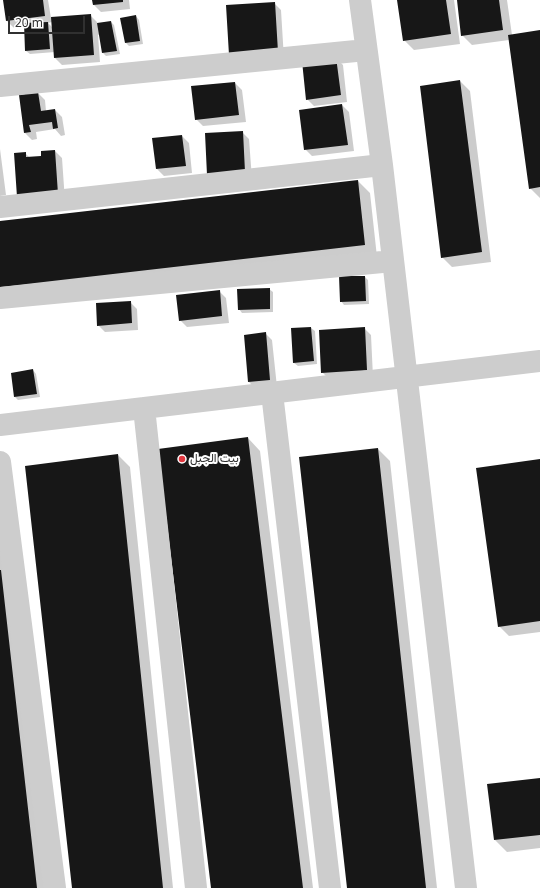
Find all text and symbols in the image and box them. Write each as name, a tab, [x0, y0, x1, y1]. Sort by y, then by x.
scale bar	[10, 8, 87, 34]
text: 20 m	[15, 14, 43, 31]
place label: بيت الجبل	[190, 452, 239, 466]
marker: بيت الجبل	[177, 454, 187, 464]

